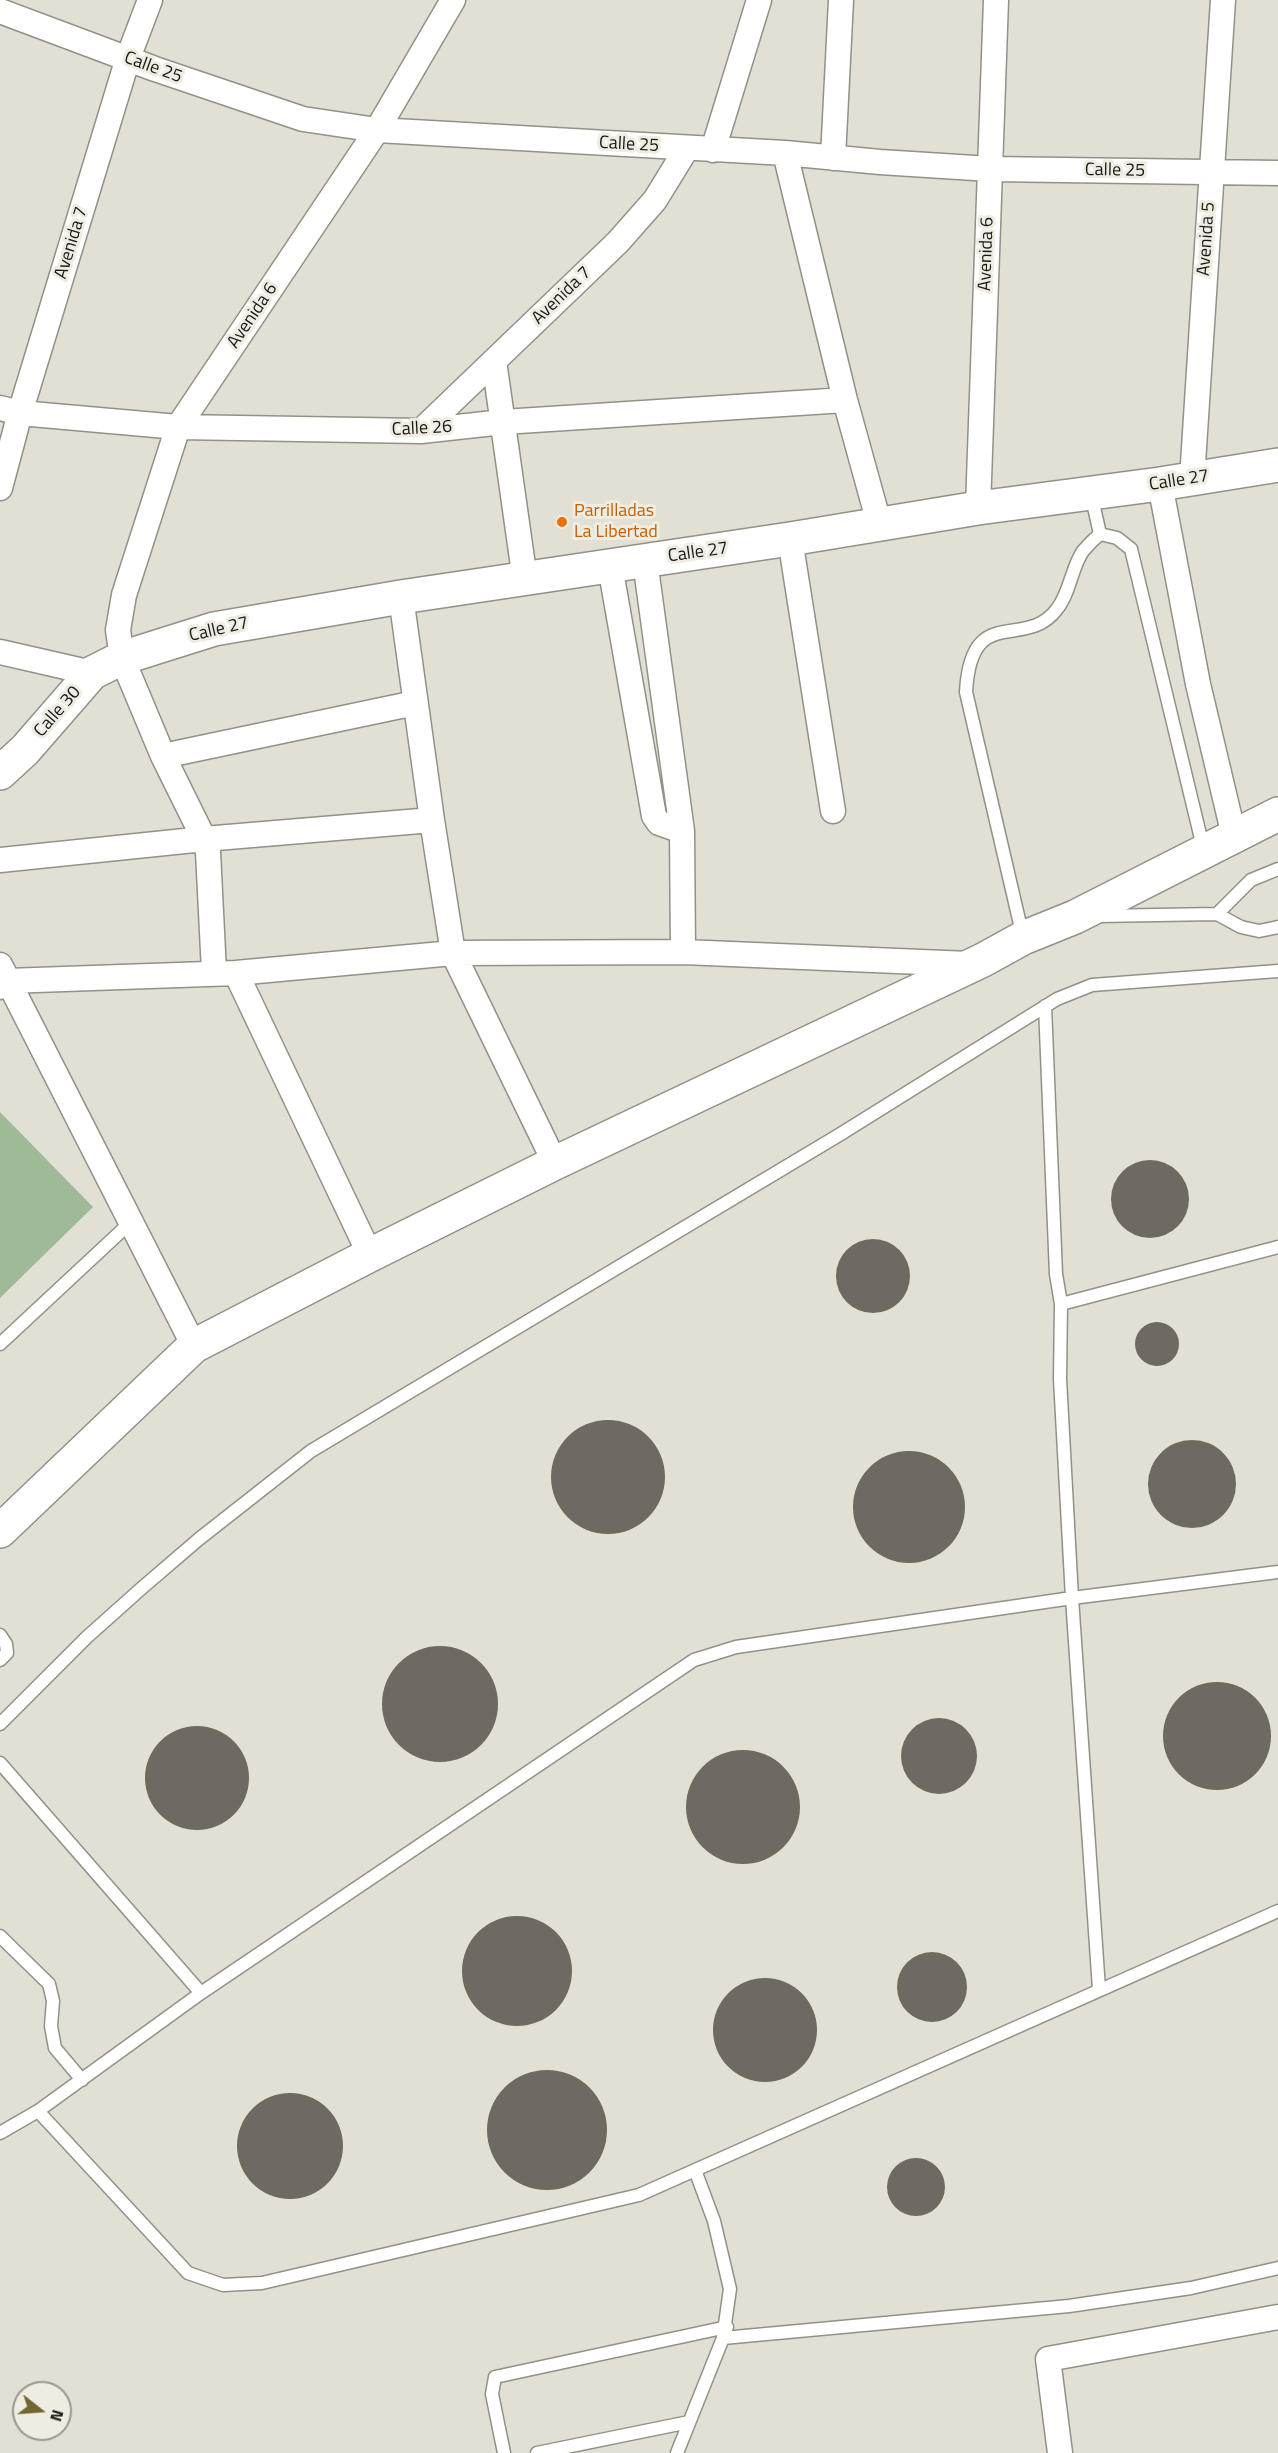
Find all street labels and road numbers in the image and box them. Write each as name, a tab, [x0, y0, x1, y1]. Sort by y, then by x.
street label: Calle 25	[121, 48, 185, 88]
street label: Calle 25	[598, 133, 660, 157]
street label: Calle 25	[1085, 160, 1145, 182]
street label: Avenida 5	[1194, 201, 1220, 277]
street label: Avenida 7	[51, 204, 93, 282]
street label: Avenida 6	[975, 217, 999, 291]
street label: Avenida 7	[528, 262, 596, 330]
street label: Avenida 6	[223, 279, 283, 353]
street label: Calle 26	[391, 417, 453, 441]
street label: Calle 27	[1148, 466, 1210, 496]
street label: Calle 27	[667, 538, 729, 568]
street label: Calle 27	[187, 613, 251, 647]
street label: Calle 30	[30, 682, 86, 742]

